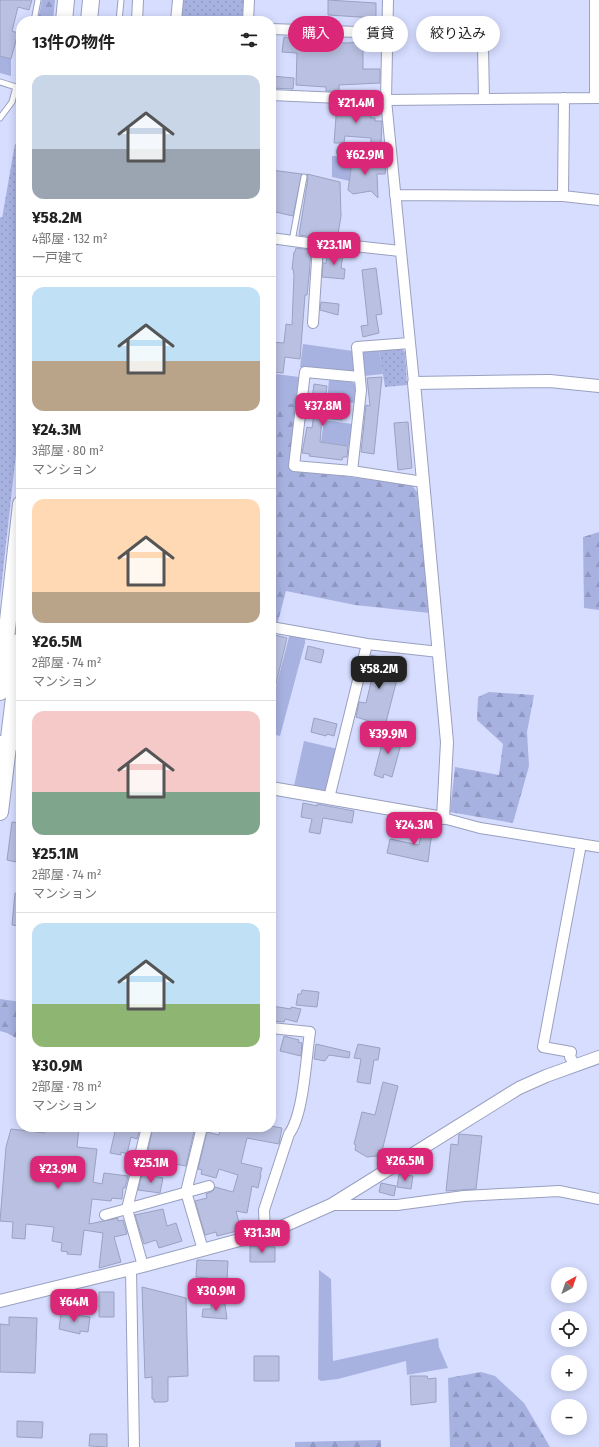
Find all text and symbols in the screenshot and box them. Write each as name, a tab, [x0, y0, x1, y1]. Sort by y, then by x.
chip: 購入	[288, 16, 344, 52]
chip: 賃貸	[352, 16, 408, 52]
chip: 絞り込み	[416, 16, 500, 52]
icon: filters	[238, 29, 260, 51]
text: 13件の物件	[32, 32, 115, 53]
pin: ¥21.4M	[323, 90, 389, 124]
text: ¥21.4M	[338, 95, 374, 110]
icon: home	[110, 101, 182, 173]
pin: ¥62.9M	[332, 142, 398, 176]
text: ¥62.9M	[346, 147, 384, 162]
text: ¥58.2M	[32, 207, 82, 228]
text: 4部屋 · 132 m²	[32, 231, 107, 246]
pin: ¥23.1M	[301, 232, 367, 266]
text: ¥23.1M	[316, 237, 352, 252]
text: 一戸建て	[32, 250, 84, 265]
icon: home	[110, 313, 182, 385]
pin: ¥37.8M	[290, 393, 356, 427]
text: ¥37.8M	[304, 398, 342, 413]
text: ¥24.3M	[32, 419, 81, 440]
text: 3部屋 · 80 m²	[32, 443, 104, 458]
text: マンション	[32, 462, 97, 477]
icon: home	[110, 525, 182, 597]
text: ¥26.5M	[32, 631, 82, 652]
text: 2部屋 · 74 m²	[32, 655, 101, 670]
pin: ¥58.2M	[346, 656, 412, 690]
text: ¥58.2M	[360, 661, 398, 676]
text: マンション	[32, 674, 97, 689]
pin: ¥39.9M	[355, 721, 421, 755]
text: ¥39.9M	[369, 726, 407, 741]
icon: home	[110, 737, 182, 809]
pin: ¥24.3M	[381, 812, 447, 846]
text: ¥24.3M	[395, 817, 433, 832]
text: ¥25.1M	[32, 843, 78, 864]
text: 2部屋 · 74 m²	[32, 867, 101, 882]
text: マンション	[32, 886, 97, 901]
icon: home	[110, 949, 182, 1021]
text: ¥30.9M	[32, 1055, 83, 1076]
text: 2部屋 · 78 m²	[32, 1079, 102, 1094]
text: マンション	[32, 1098, 97, 1113]
pin: ¥26.5M	[372, 1148, 438, 1182]
pin: ¥25.1M	[118, 1150, 184, 1184]
text: ¥26.5M	[386, 1153, 424, 1168]
text: ¥25.1M	[133, 1155, 169, 1170]
pin: ¥23.9M	[25, 1156, 91, 1190]
text: ¥23.9M	[39, 1161, 77, 1176]
pin: ¥31.3M	[229, 1220, 295, 1254]
text: ¥31.3M	[244, 1225, 280, 1240]
north arrow	[551, 1267, 587, 1303]
map controls	[551, 1267, 587, 1435]
pin: ¥30.9M	[183, 1278, 249, 1312]
text: ¥30.9M	[197, 1283, 235, 1298]
pin: ¥64M	[50, 1289, 98, 1323]
text: ¥64M	[59, 1294, 89, 1309]
button: locate	[551, 1311, 587, 1347]
button: +	[551, 1355, 587, 1391]
button: −	[551, 1399, 587, 1435]

